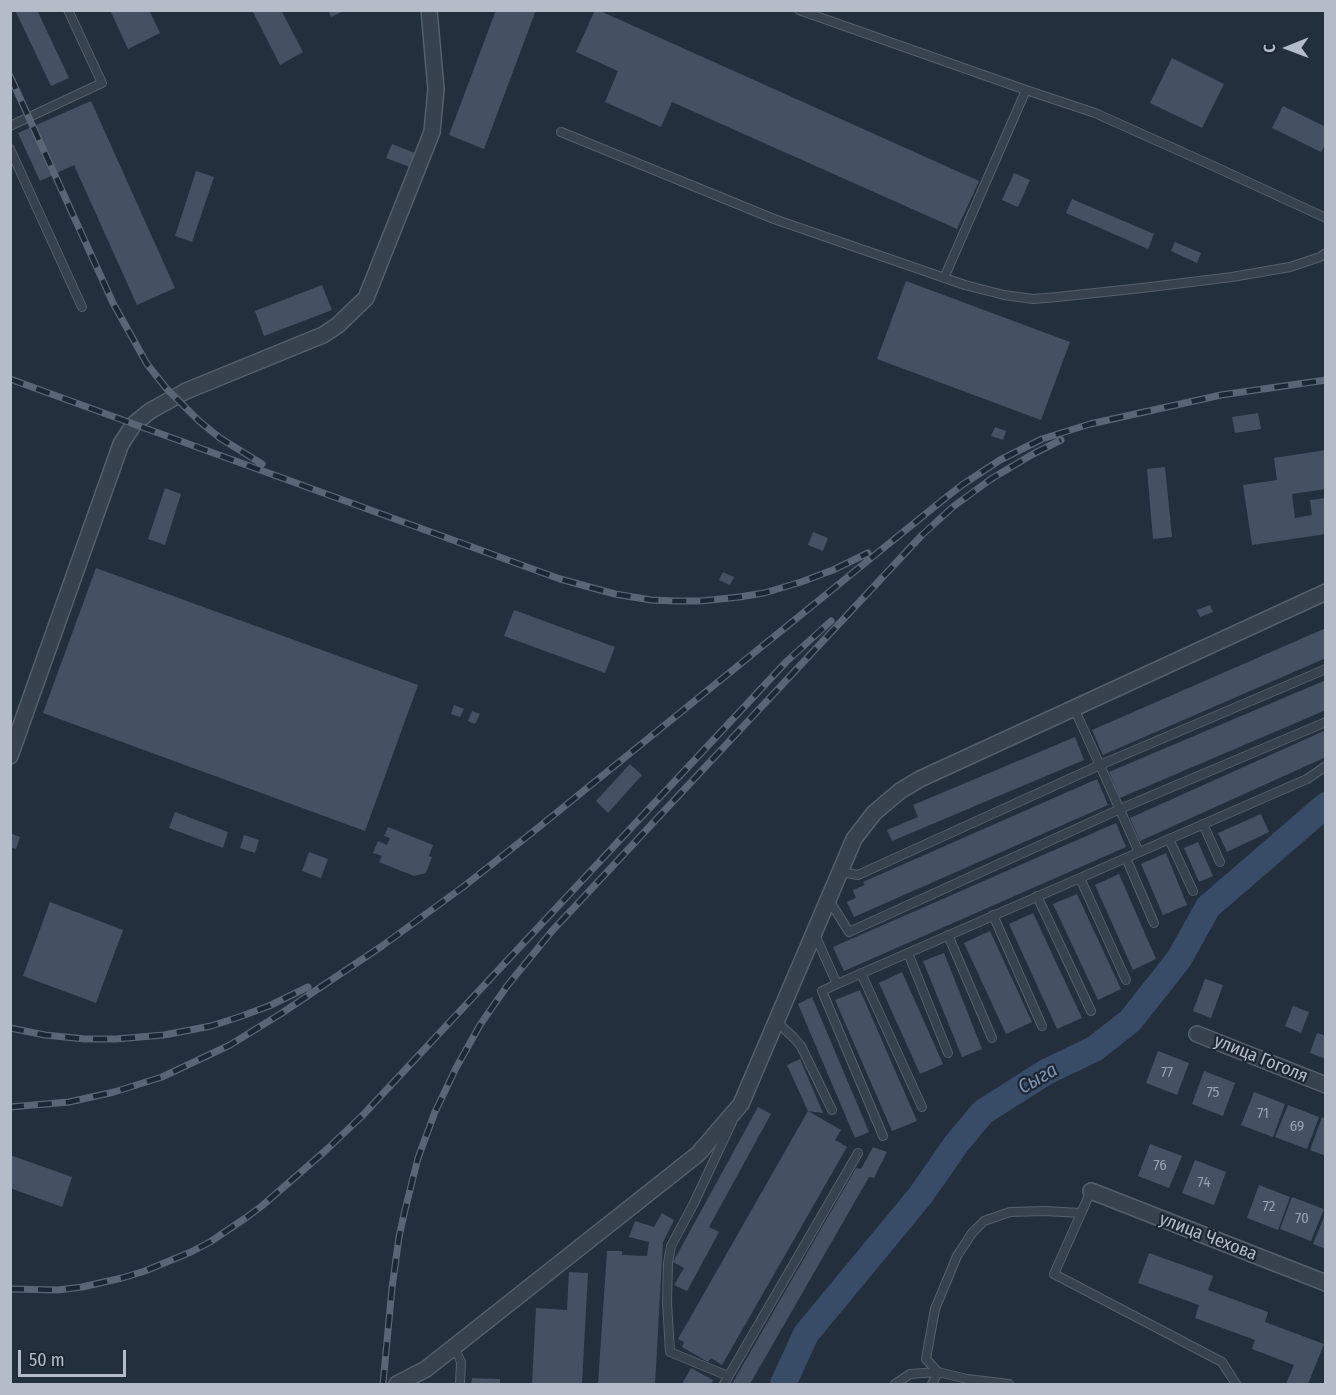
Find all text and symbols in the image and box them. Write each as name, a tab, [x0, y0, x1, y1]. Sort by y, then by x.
north arrow	[1258, 18, 1318, 78]
text: С	[1260, 44, 1279, 53]
street label: улица Гоголя	[1211, 1030, 1311, 1088]
water label: Сыга	[1014, 1058, 1062, 1100]
house number: 77	[1161, 1064, 1173, 1082]
house number: 75	[1207, 1084, 1219, 1102]
house number: 71	[1257, 1105, 1269, 1123]
house number: 69	[1290, 1118, 1304, 1136]
house number: 76	[1153, 1157, 1167, 1175]
house number: 74	[1198, 1174, 1210, 1192]
house number: 72	[1263, 1198, 1275, 1216]
street label: улица Чехова	[1156, 1208, 1260, 1266]
house number: 70	[1295, 1210, 1309, 1228]
scale bar	[21, 1338, 129, 1376]
text: 50 m	[29, 1349, 65, 1371]

